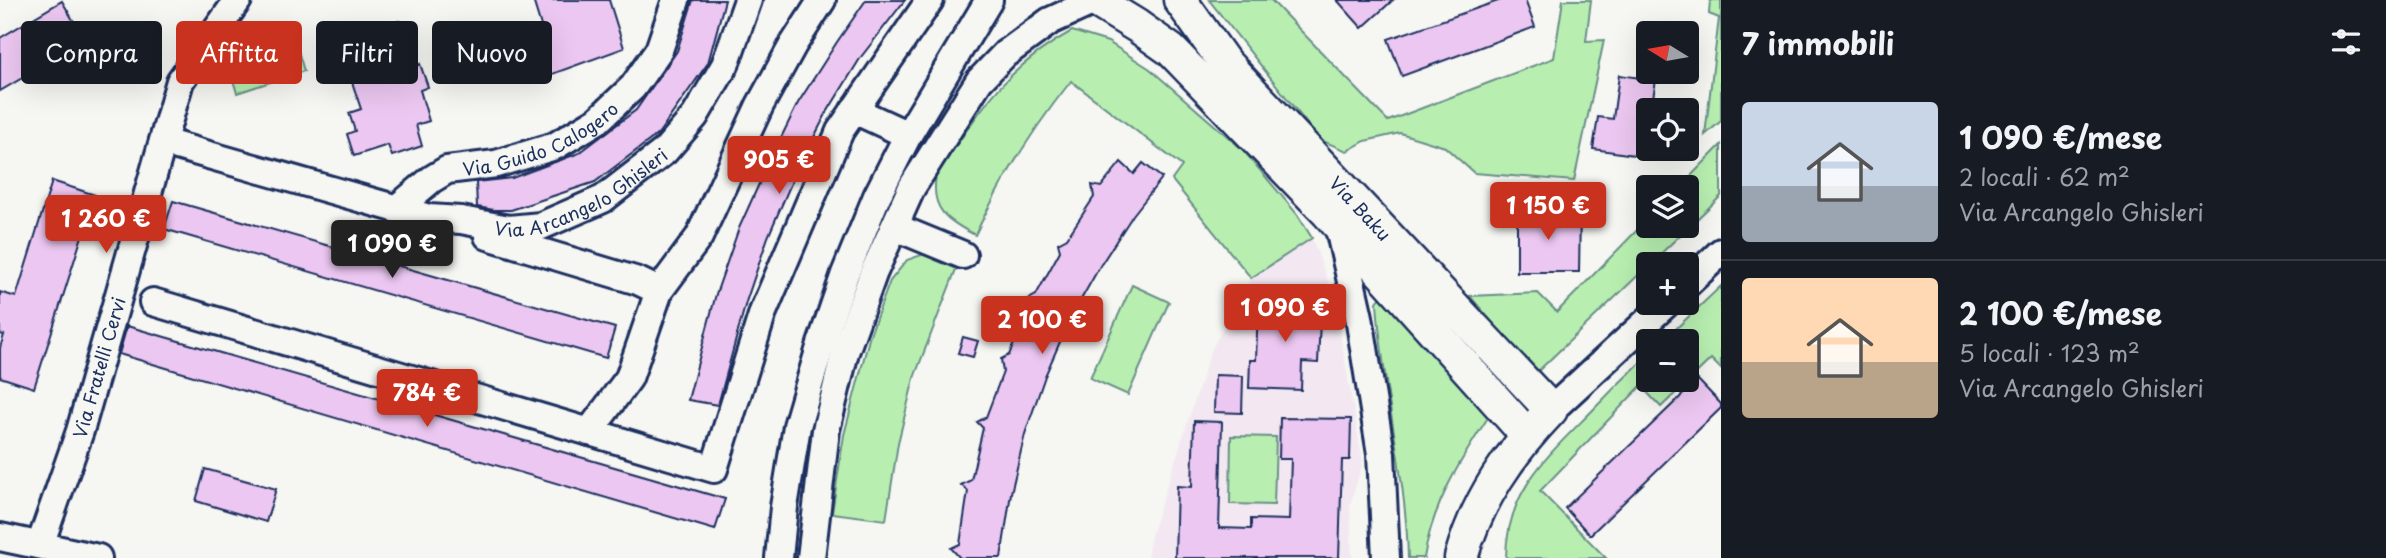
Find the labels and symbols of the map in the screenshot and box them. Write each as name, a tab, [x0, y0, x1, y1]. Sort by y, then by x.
north arrow	[1636, 21, 1699, 84]
street label: Via Guido Calogero	[461, 95, 623, 181]
pin: 905 €	[730, 136, 828, 196]
street label: Via Arcangelo Ghisleri	[492, 141, 673, 243]
street label: Via Baku	[1324, 169, 1398, 246]
pin: 1 150 €	[1483, 182, 1613, 242]
pin: 1 260 €	[41, 196, 171, 255]
pin: 1 090 €	[327, 220, 457, 280]
pin: 1 090 €	[1220, 284, 1350, 344]
street label: Via Fratelli Cervi	[65, 293, 131, 442]
pin: 2 100 €	[977, 296, 1107, 356]
pin: 784 €	[378, 370, 476, 429]

